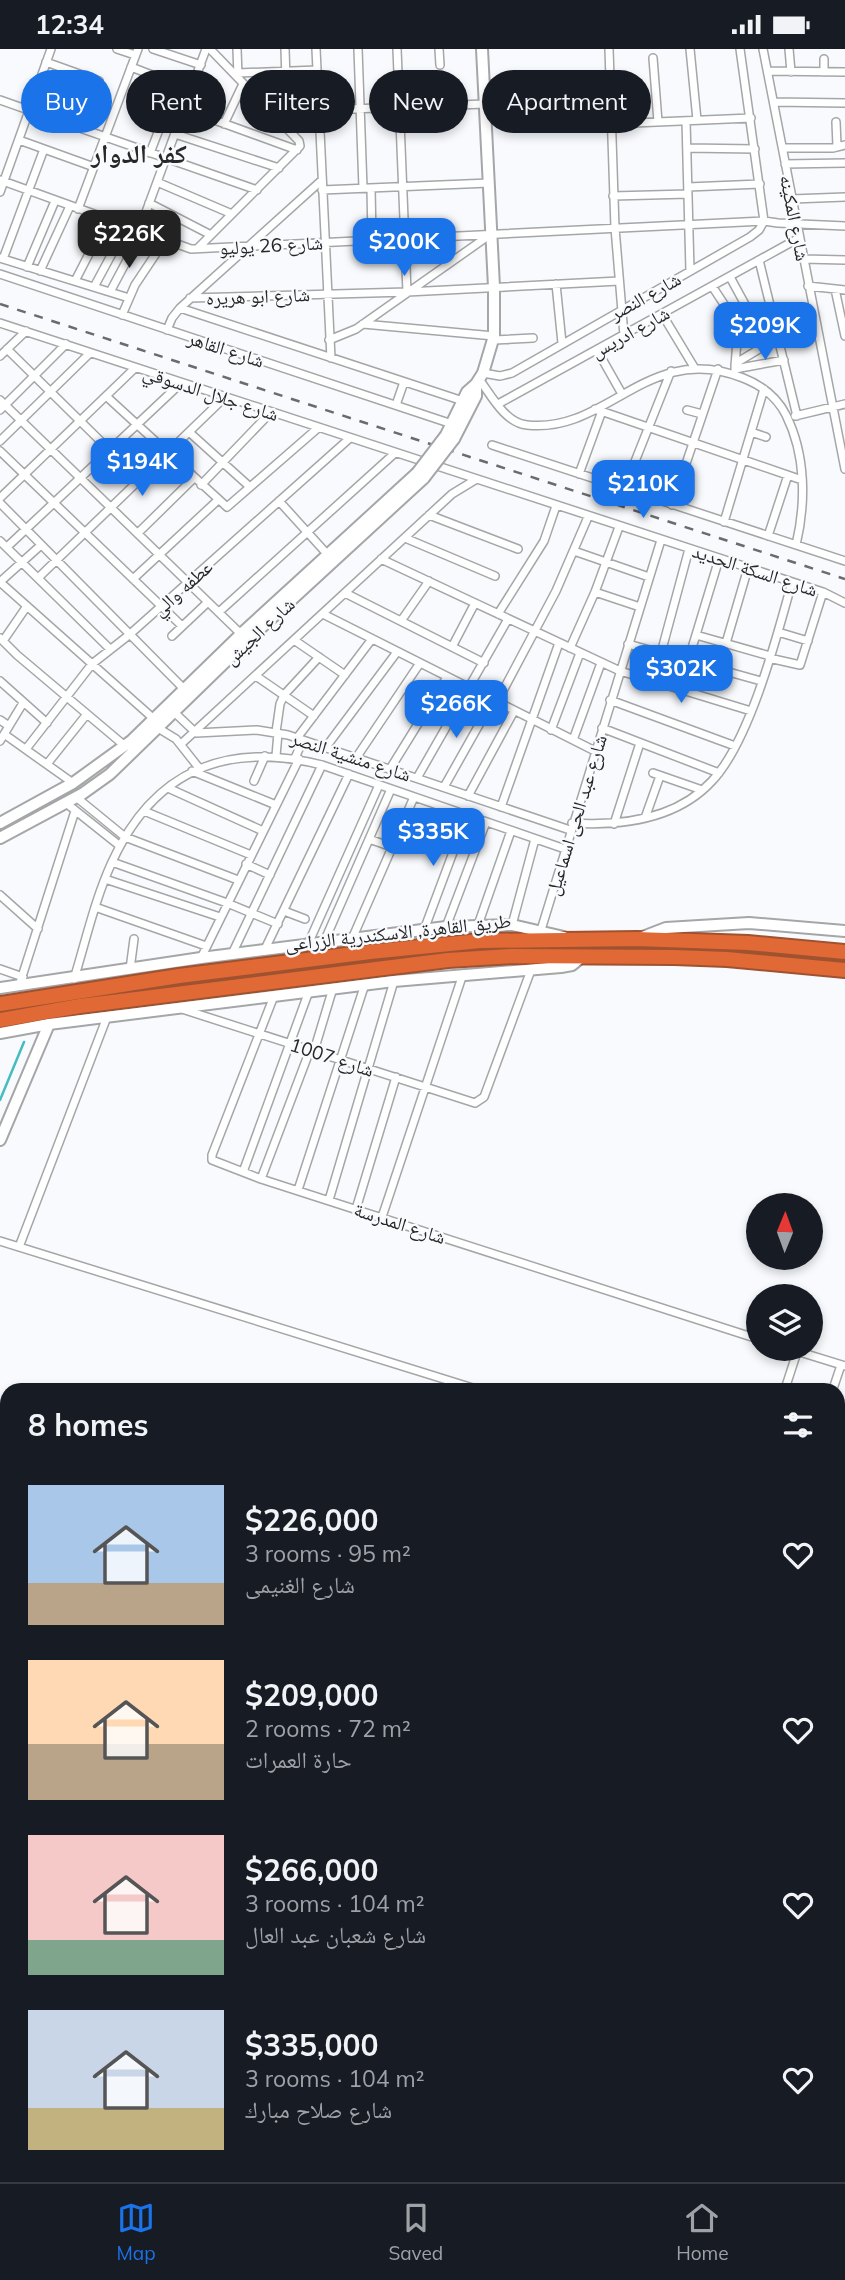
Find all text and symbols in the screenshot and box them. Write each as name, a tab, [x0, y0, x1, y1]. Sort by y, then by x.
text: 12:34	[35, 8, 104, 41]
chip: Buy	[21, 70, 112, 133]
chip: Rent	[126, 70, 226, 133]
chip: Filters	[240, 70, 355, 133]
chip: New	[369, 70, 468, 133]
chip: Apartment	[482, 70, 651, 133]
district label: كفر الدوار	[90, 137, 187, 170]
street label: شارع المكينه	[775, 173, 815, 263]
pin: $226K	[80, 211, 178, 270]
text: $226K	[94, 218, 164, 247]
pin: $200K	[355, 219, 453, 278]
text: $200K	[369, 226, 439, 255]
street label: شارع 26 يوليو	[218, 230, 324, 260]
street label: شارع النصر	[604, 267, 685, 326]
street label: شارع ابو هريره	[206, 282, 310, 310]
street label: شارع ادريس	[586, 301, 674, 363]
pin: $209K	[716, 303, 814, 362]
text: $209K	[730, 310, 800, 339]
street label: شارع القاهر	[184, 325, 267, 373]
street label: شارع جلال الدسوقي	[139, 360, 282, 430]
pin: $194K	[93, 439, 191, 498]
text: $194K	[107, 446, 177, 475]
pin: $210K	[594, 461, 692, 520]
text: $210K	[608, 468, 678, 497]
street label: شارع السكة الحديد	[689, 538, 821, 602]
street label: عطفه والي	[147, 554, 220, 624]
street label: شارع الجيش	[218, 592, 300, 670]
pin: $302K	[632, 645, 730, 705]
text: $302K	[646, 653, 716, 682]
pin: $266K	[407, 681, 505, 740]
text: $266K	[421, 688, 491, 717]
street label: شارع منشية النصر	[287, 725, 414, 787]
street label: شارع عبد الحى اسماعيل	[540, 732, 612, 898]
pin: $335K	[384, 809, 482, 868]
text: $335K	[398, 816, 468, 845]
street label: طريق القاهرة, الاسكندرية الزراعى	[284, 908, 512, 956]
street label: شارع 1007	[287, 1032, 377, 1082]
north arrow	[746, 1193, 822, 1271]
map controls	[746, 1193, 823, 1361]
street label: شارع المدرسة	[351, 1197, 449, 1249]
button: layers	[746, 1284, 823, 1361]
text: 8 homes	[28, 1406, 149, 1444]
icon: filters	[779, 1406, 817, 1444]
text: $226,000	[245, 1501, 378, 1539]
icon: home	[84, 1513, 168, 1597]
icon: heart	[779, 1536, 817, 1574]
text: 3 rooms · 95 m²	[245, 1539, 411, 1568]
text: شارع الغنيمى	[245, 1570, 355, 1599]
text: $209,000	[245, 1676, 378, 1714]
icon: home	[84, 1688, 168, 1772]
icon: heart	[779, 1711, 817, 1749]
text: 2 rooms · 72 m²	[245, 1714, 411, 1743]
text: حارة العمرات	[245, 1745, 352, 1774]
text: $266,000	[245, 1851, 378, 1889]
icon: home	[84, 1863, 168, 1947]
icon: heart	[779, 1886, 817, 1924]
text: 3 rooms · 104 m²	[245, 1889, 425, 1918]
text: شارع شعبان عبد العال	[245, 1920, 426, 1949]
text: $335,000	[245, 2026, 378, 2064]
icon: home	[84, 2038, 168, 2122]
icon: heart	[779, 2061, 817, 2099]
text: 3 rooms · 104 m²	[245, 2064, 425, 2093]
text: شارع صلاح مبارك	[245, 2095, 392, 2124]
tab: Map	[116, 2199, 156, 2265]
tab: Saved	[388, 2199, 443, 2265]
tab: Home	[676, 2199, 729, 2265]

